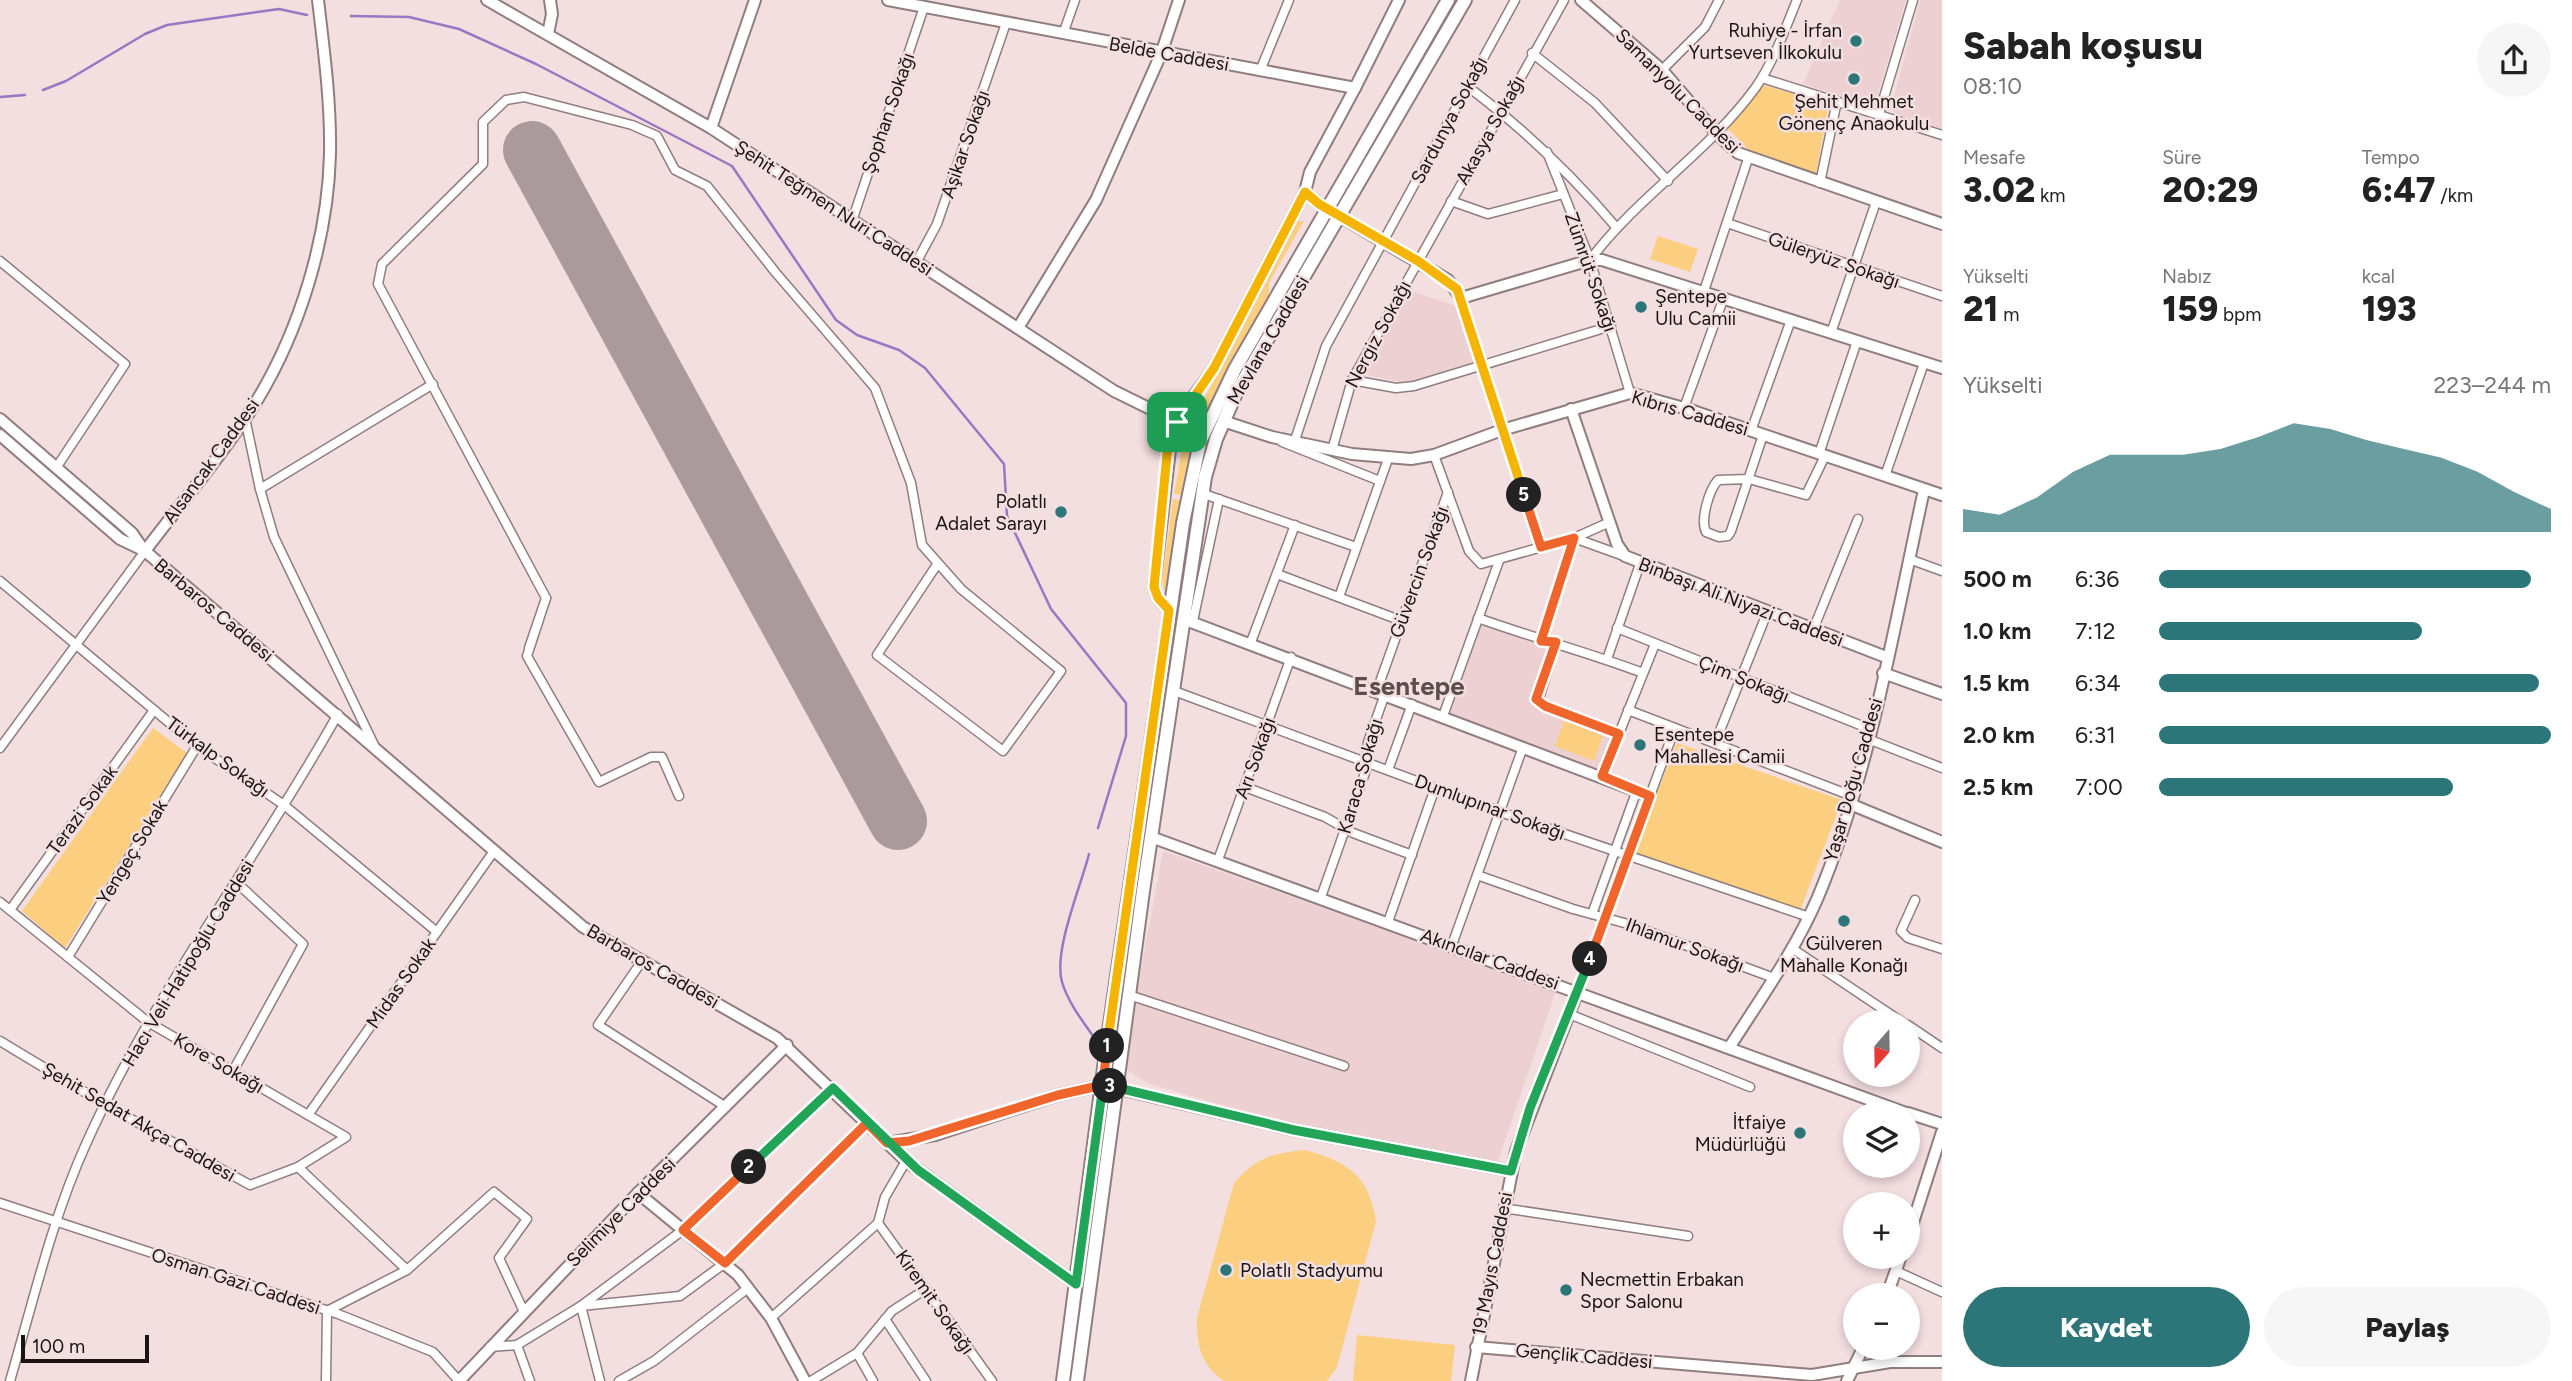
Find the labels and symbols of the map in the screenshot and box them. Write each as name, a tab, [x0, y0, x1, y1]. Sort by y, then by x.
place label: Ruhiye - İrfan Yurtseven İlkokulu	[1689, 19, 1842, 64]
street label: Samanyolu Caddesi	[1611, 24, 1745, 158]
street label: Belde Caddesi	[1107, 32, 1231, 76]
marker: Ruhiye - İrfan Yurtseven İlkokulu	[1848, 33, 1864, 49]
street label: Şophan Sokağı	[857, 49, 919, 177]
street label: Sardunya Sokağı	[1406, 52, 1492, 188]
street label: Akasya Sokağı	[1450, 71, 1530, 189]
marker: Şehit Mehmet Gönenç Anaokulu	[1846, 71, 1862, 87]
street label: Aşikar Sokağı	[936, 87, 994, 201]
place label: Şehit Mehmet Gönenç Anaokulu	[1779, 90, 1929, 135]
street label: Şehit Teğmen Nuri Caddesi	[731, 135, 937, 281]
street label: Zümrüt Sokağı	[1560, 209, 1622, 335]
street label: Güleryüz Sokağı	[1765, 227, 1903, 293]
street label: Mevlana Caddesi	[1222, 272, 1314, 408]
street label: Nergiz Sokağı	[1340, 276, 1416, 392]
place label: Şentepe Ulu Camii	[1655, 285, 1736, 330]
marker: Şentepe Ulu Camii	[1633, 299, 1649, 315]
street label: Kıbrıs Caddesi	[1629, 385, 1751, 441]
pin	[1147, 392, 1207, 452]
street label: Alsancak Caddesi	[158, 394, 264, 528]
pin: 5	[1506, 477, 1542, 512]
place label: Polatlı Adalet Sarayı	[935, 490, 1047, 535]
street label: Güvercin Sokağı	[1385, 503, 1453, 641]
marker: Polatlı Adalet Sarayı	[1053, 504, 1069, 520]
street label: Binbaşı Ali Niyazi Caddesi	[1635, 552, 1847, 652]
street label: Barbaros Caddesi	[150, 553, 278, 667]
street label: Çim Sokağı	[1695, 650, 1793, 708]
district label: Esentepe	[1353, 670, 1465, 702]
street label: Yaşar Doğu Caddesi	[1819, 695, 1887, 865]
street label: Türkalp Sokağı	[162, 712, 274, 802]
street label: Arı Sokağı	[1230, 714, 1280, 802]
street label: Karaca Sokağı	[1333, 716, 1387, 836]
place label: Esentepe Mahallesi Camii	[1654, 723, 1785, 768]
marker: Esentepe Mahallesi Camii	[1632, 737, 1648, 753]
street label: Terazi Sokak	[42, 760, 123, 859]
street label: Dumlupınar Sokağı	[1412, 769, 1568, 845]
street label: Yengeç Sokak	[92, 795, 173, 909]
street label: Hacı Veli Hatipoğlu Caddesi	[117, 855, 259, 1071]
street label: Ihlamur Sokağı	[1623, 913, 1747, 977]
marker: Gülveren Mahalle Konağı	[1836, 913, 1852, 929]
street label: Barbaros Caddesi	[583, 919, 723, 1013]
street label: Akıncılar Caddesi	[1417, 923, 1563, 995]
place label: Gülveren Mahalle Konağı	[1780, 932, 1908, 977]
street label: Midas Sokak	[361, 933, 441, 1033]
pin: 4	[1572, 942, 1608, 976]
north arrow	[1843, 1010, 1920, 1087]
street label: Kore Sokağı	[170, 1028, 268, 1098]
pin: 1	[1090, 1028, 1124, 1064]
street label: Şehit Sedat Akça Caddesi	[38, 1057, 240, 1187]
pin: 3	[1092, 1068, 1128, 1104]
place label: İtfaiye Müdürlüğü	[1695, 1111, 1786, 1156]
marker: İtfaiye Müdürlüğü	[1792, 1125, 1808, 1141]
pin: 2	[732, 1150, 766, 1184]
street label: Selimiye Caddesi	[561, 1152, 681, 1272]
street label: 19 Mayıs Caddesi	[1467, 1190, 1517, 1338]
street label: Osman Gazi Caddesi	[148, 1243, 324, 1319]
street label: Kiremit Sokağı	[891, 1245, 979, 1359]
place label: Polatlı Stadyumu	[1240, 1259, 1383, 1282]
marker: Polatlı Stadyumu	[1218, 1262, 1234, 1278]
place label: Necmettin Erbakan Spor Salonu	[1580, 1268, 1744, 1313]
marker: Necmettin Erbakan Spor Salonu	[1558, 1282, 1574, 1298]
scale bar	[21, 1332, 149, 1364]
street label: Gençlik Caddesi	[1515, 1339, 1653, 1373]

